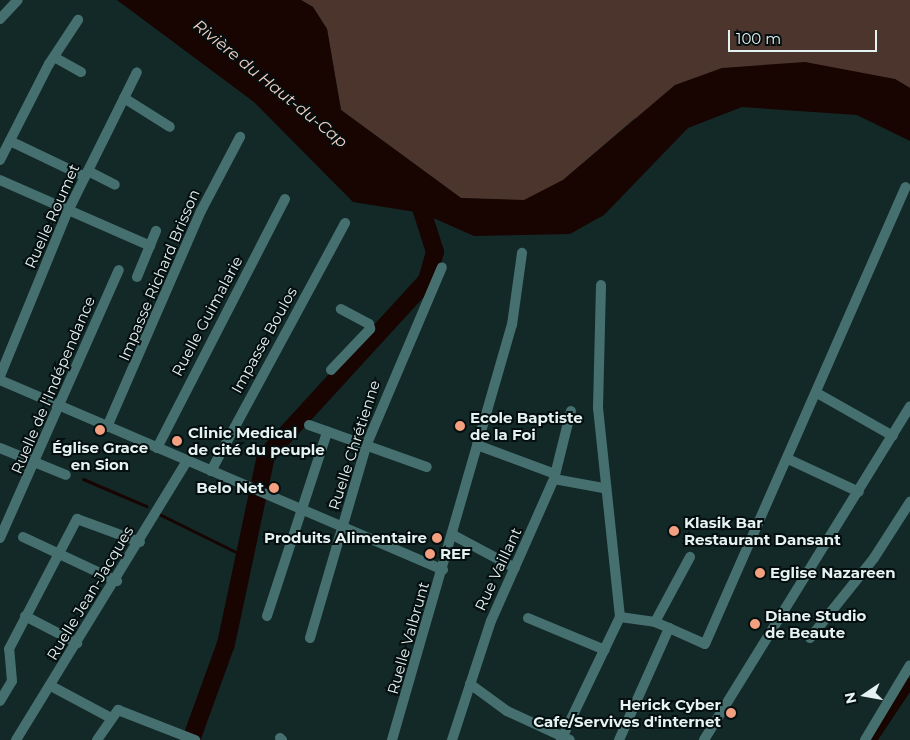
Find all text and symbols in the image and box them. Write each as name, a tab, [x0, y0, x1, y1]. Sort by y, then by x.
water label: Rivière du Haut-du-Cap	[189, 16, 351, 152]
scale bar	[730, 20, 879, 52]
text: 100 m	[736, 29, 781, 48]
street label: Ruelle Roumet	[21, 161, 83, 271]
street label: Impasse Richard Brisson	[115, 187, 203, 363]
street label: Ruelle Guimalarie	[168, 253, 246, 379]
street label: Impasse Boulos	[227, 284, 301, 396]
street label: Ruelle de l'Indépendance	[7, 294, 99, 476]
street label: Ruelle Chrétienne	[325, 378, 383, 512]
place label: Ecole Baptiste de la Foi	[470, 408, 583, 443]
marker: Ecole Baptiste de la Foi	[454, 420, 466, 432]
place label: Clinic Medical de cité du peuple	[188, 423, 325, 458]
marker: Église Grace en Sion	[94, 424, 106, 436]
marker: Clinic Medical de cité du peuple	[170, 434, 184, 448]
place label: Église Grace en Sion	[52, 438, 148, 473]
place label: Belo Net	[196, 479, 264, 497]
marker: Belo Net	[268, 482, 280, 494]
place label: Klasik Bar Restaurant Dansant	[684, 513, 841, 548]
street label: Ruelle Jean-Jacques	[43, 523, 137, 663]
street label: Rue Vaillant	[471, 525, 525, 613]
marker: Klasik Bar Restaurant Dansant	[668, 525, 680, 537]
place label: Produits Alimentaire	[264, 529, 427, 547]
marker: Produits Alimentaire	[431, 532, 443, 544]
place label: REF	[440, 545, 471, 563]
marker: REF	[424, 548, 436, 560]
place label: Eglise Nazareen	[770, 564, 896, 582]
marker: Eglise Nazareen	[754, 567, 766, 579]
street label: Ruelle Valbrunt	[383, 580, 433, 696]
place label: Diane Studio de Beaute	[765, 606, 866, 641]
marker: Diane Studio de Beaute	[749, 618, 761, 630]
north arrow	[840, 670, 890, 720]
text: N	[840, 691, 860, 706]
place label: Herick Cyber Cafe/Servives d'internet	[533, 695, 721, 730]
marker: Herick Cyber Cafe/Servives d'internet	[725, 707, 737, 719]

